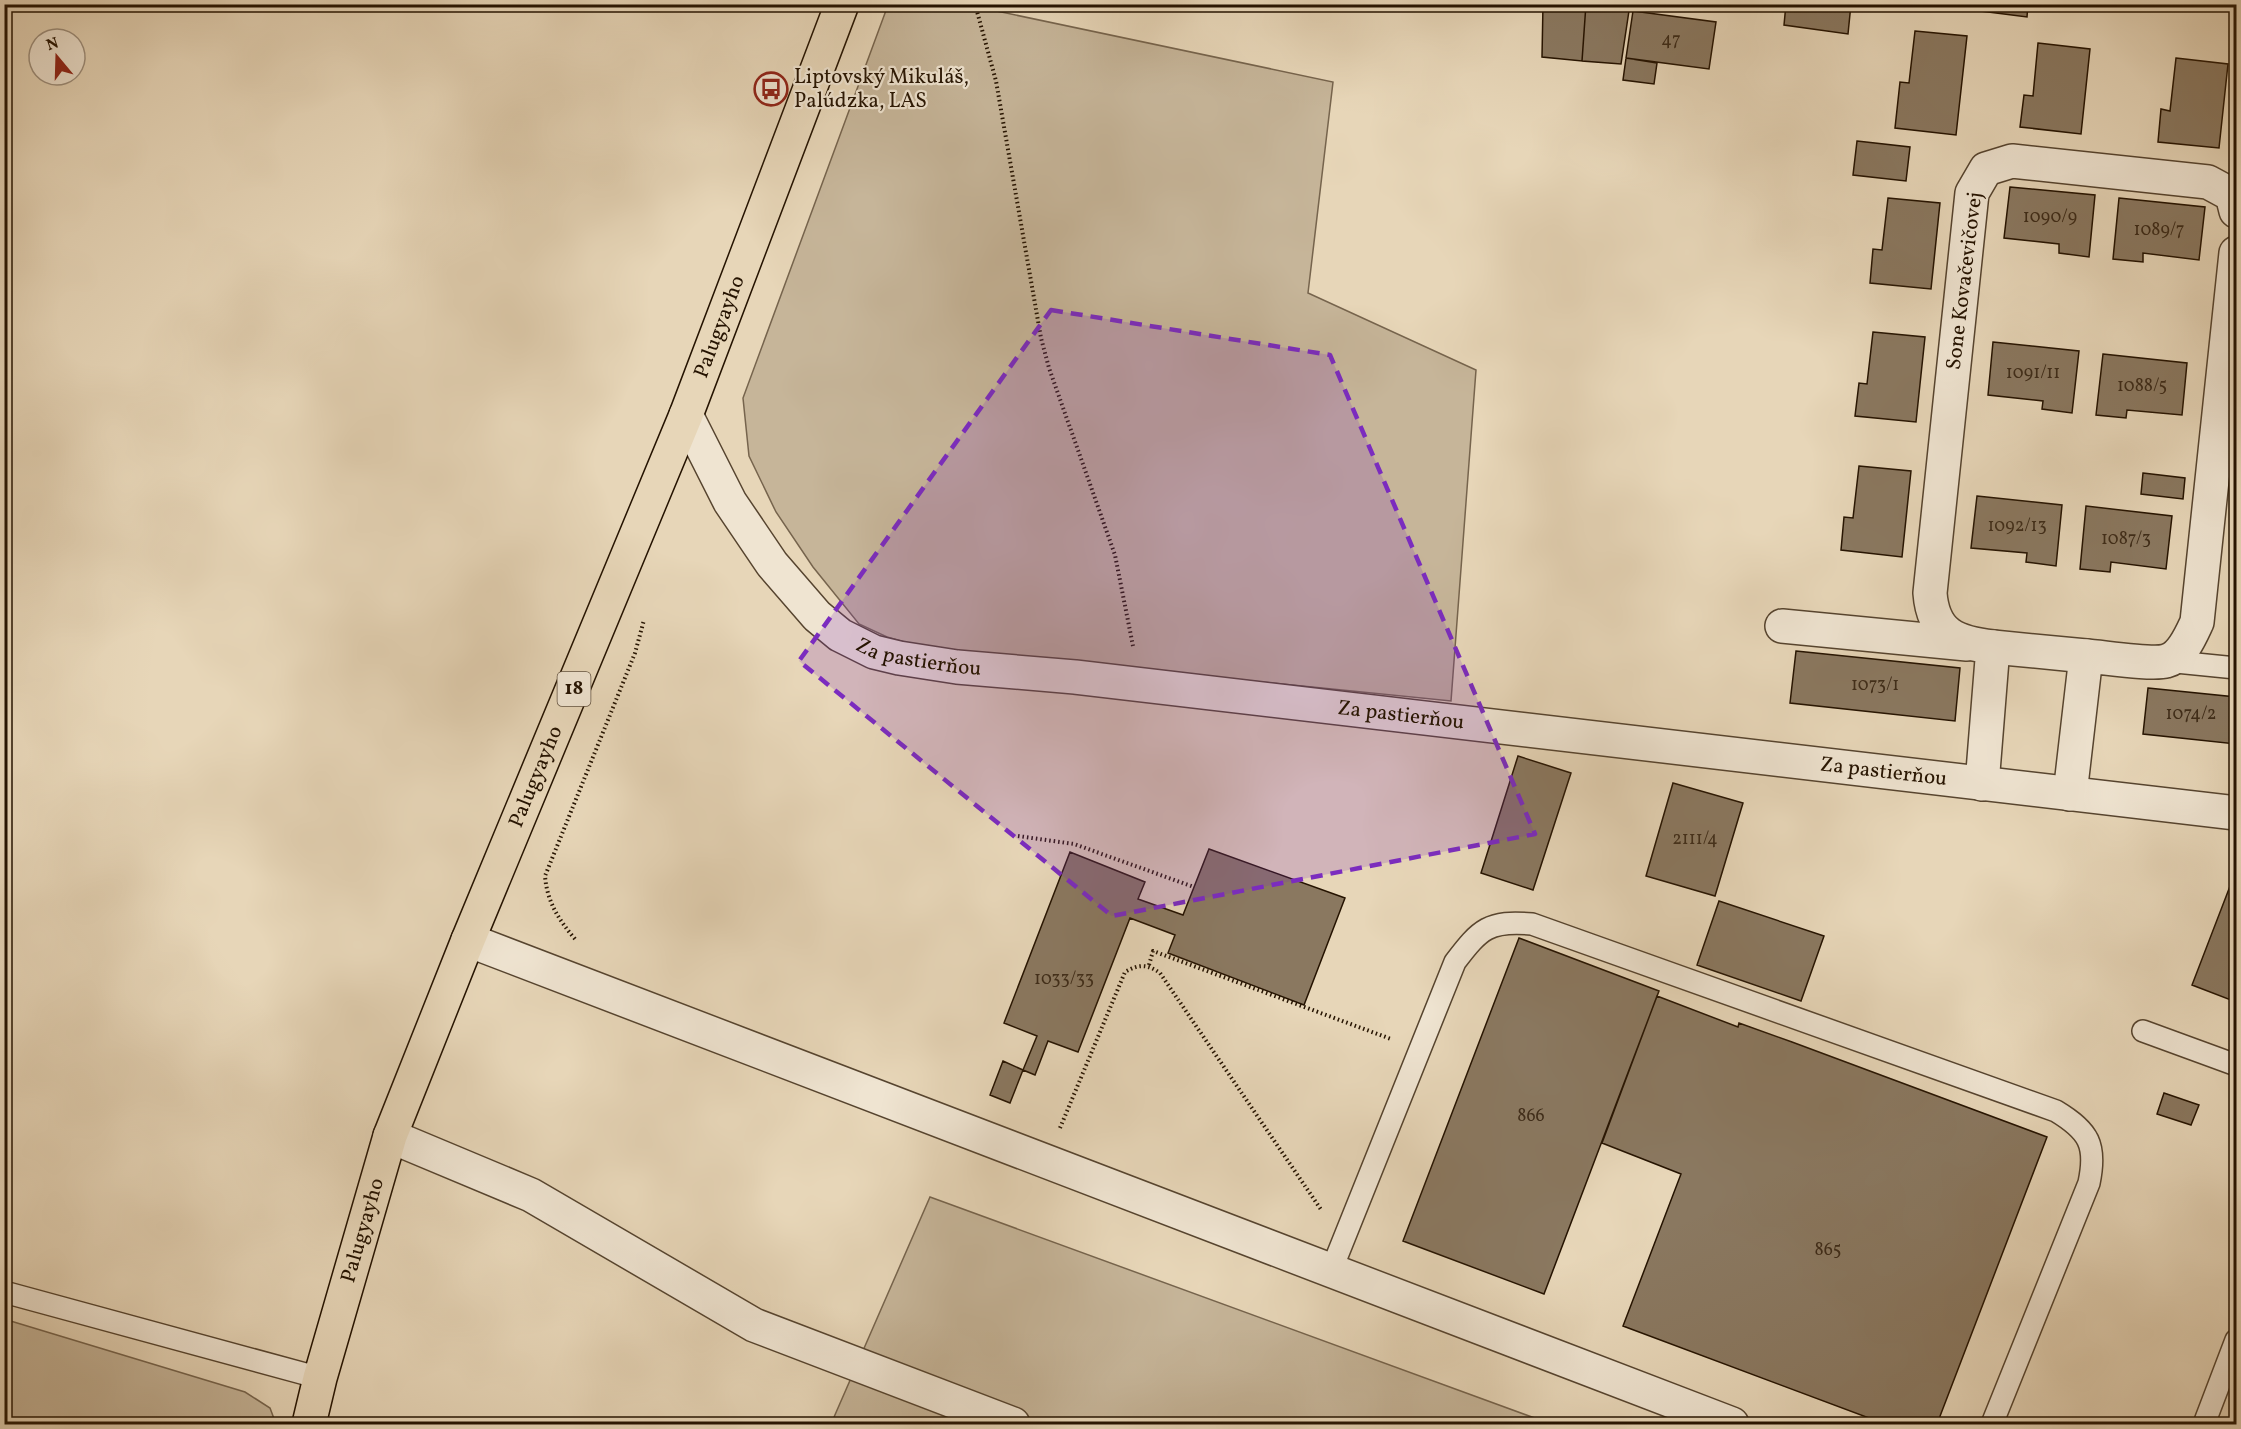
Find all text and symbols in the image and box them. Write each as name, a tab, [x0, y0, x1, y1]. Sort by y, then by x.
north arrow	[27, 27, 87, 87]
house number: 47	[1661, 28, 1681, 53]
text: N	[44, 32, 62, 57]
place label: Liptovský Mikuláš, Palúdzka, LAS	[794, 63, 969, 116]
bus stop icon: Liptovský Mikuláš, Palúdzka, LAS	[753, 71, 789, 107]
street label: Sone Kovačevičovej	[1940, 190, 1990, 372]
house number: 1090/9	[2023, 205, 2077, 230]
house number: 1089/7	[2133, 218, 2185, 243]
street label: Palugyayho	[687, 271, 752, 382]
house number: 1091/11	[2006, 361, 2060, 386]
house number: 1088/5	[2117, 374, 2167, 399]
house number: 1092/13	[1987, 514, 2047, 539]
house number: 1087/3	[2101, 527, 2151, 552]
street label: Za pastierňou	[851, 631, 983, 684]
road number: 18	[558, 672, 590, 706]
house number: 1073/1	[1851, 673, 1899, 698]
street label: Za pastierňou	[1336, 693, 1466, 737]
house number: 1074/2	[2166, 702, 2216, 727]
street label: Palugyayho	[502, 721, 570, 832]
street label: Za pastierňou	[1819, 750, 1949, 794]
house number: 2111/4	[1672, 827, 1718, 852]
house number: 1033/33	[1034, 967, 1094, 992]
house number: 866	[1517, 1104, 1545, 1129]
street label: Palugyayho	[334, 1175, 392, 1286]
house number: 865	[1815, 1238, 1841, 1263]

